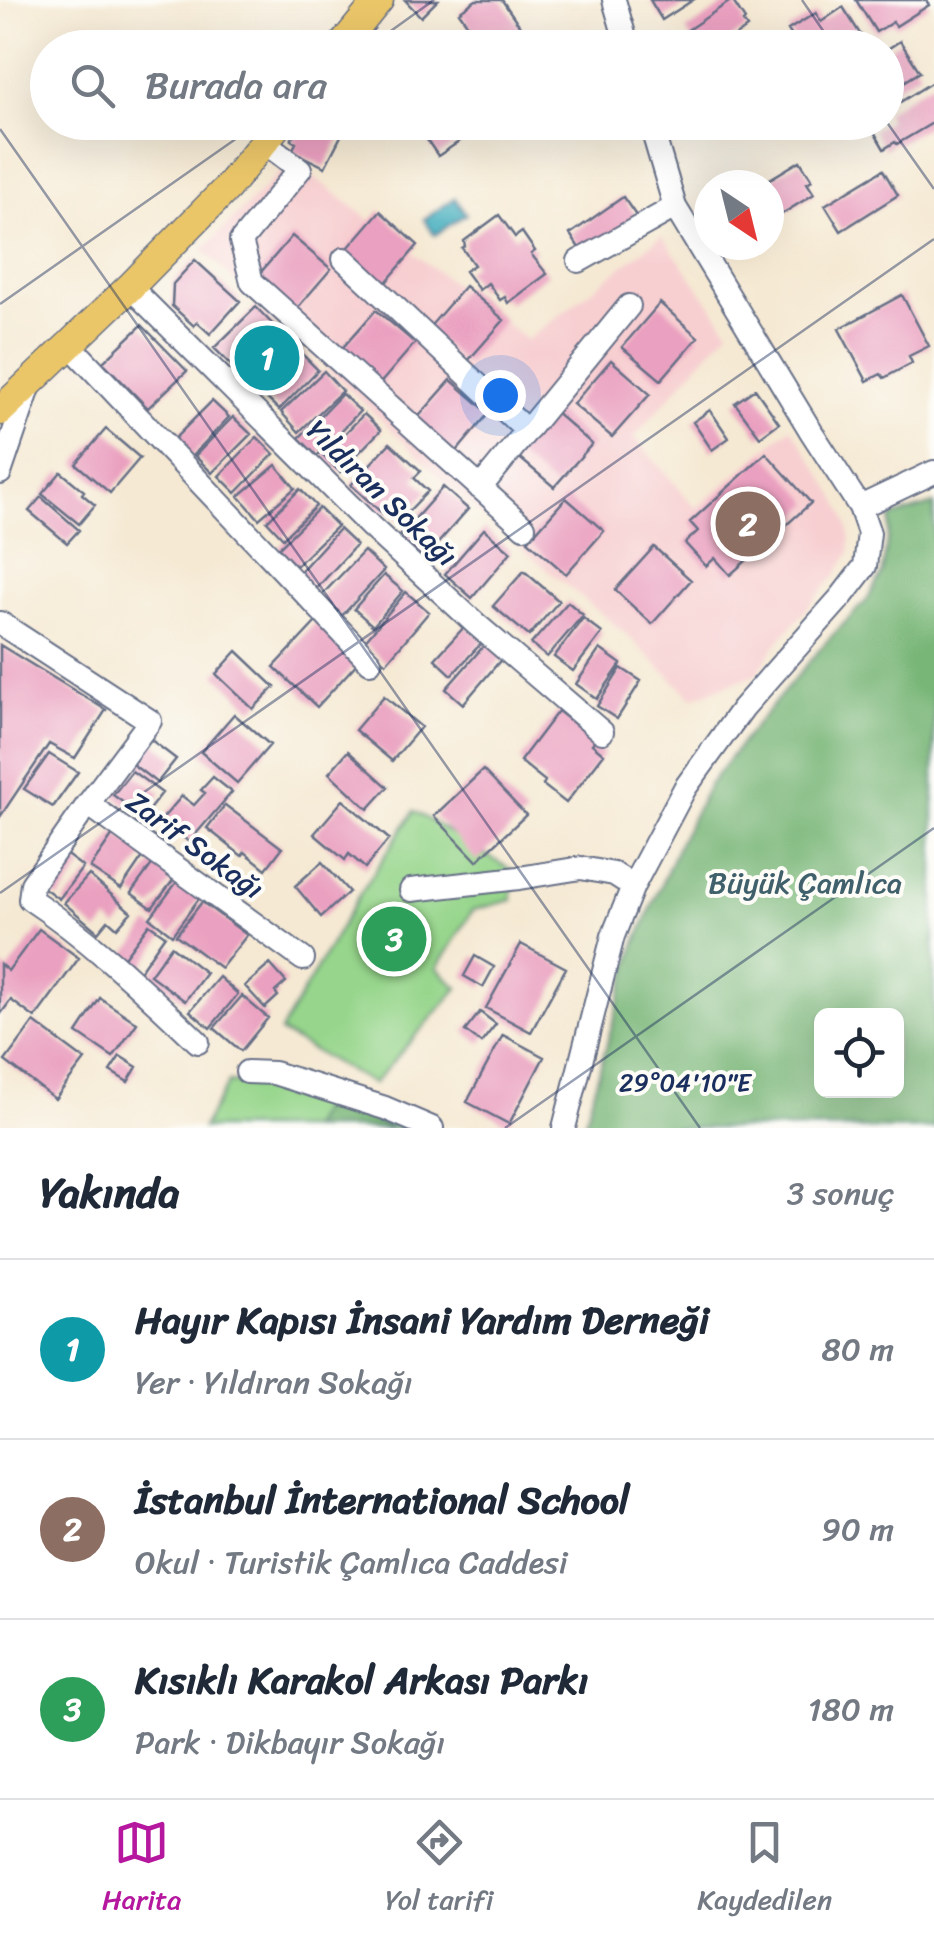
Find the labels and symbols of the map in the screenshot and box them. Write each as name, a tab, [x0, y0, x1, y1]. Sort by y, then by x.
north arrow	[694, 170, 784, 260]
pin: 1	[234, 320, 300, 396]
your location	[475, 370, 526, 421]
street label: Yıldıran Sokağı	[293, 406, 471, 580]
pin: 2	[716, 486, 780, 562]
street label: Zarif Sokağı	[114, 776, 276, 914]
park label: Büyük Çamlıca	[708, 856, 902, 910]
pin: 3	[362, 902, 426, 976]
text: 29°04'10"E	[619, 1060, 753, 1105]

